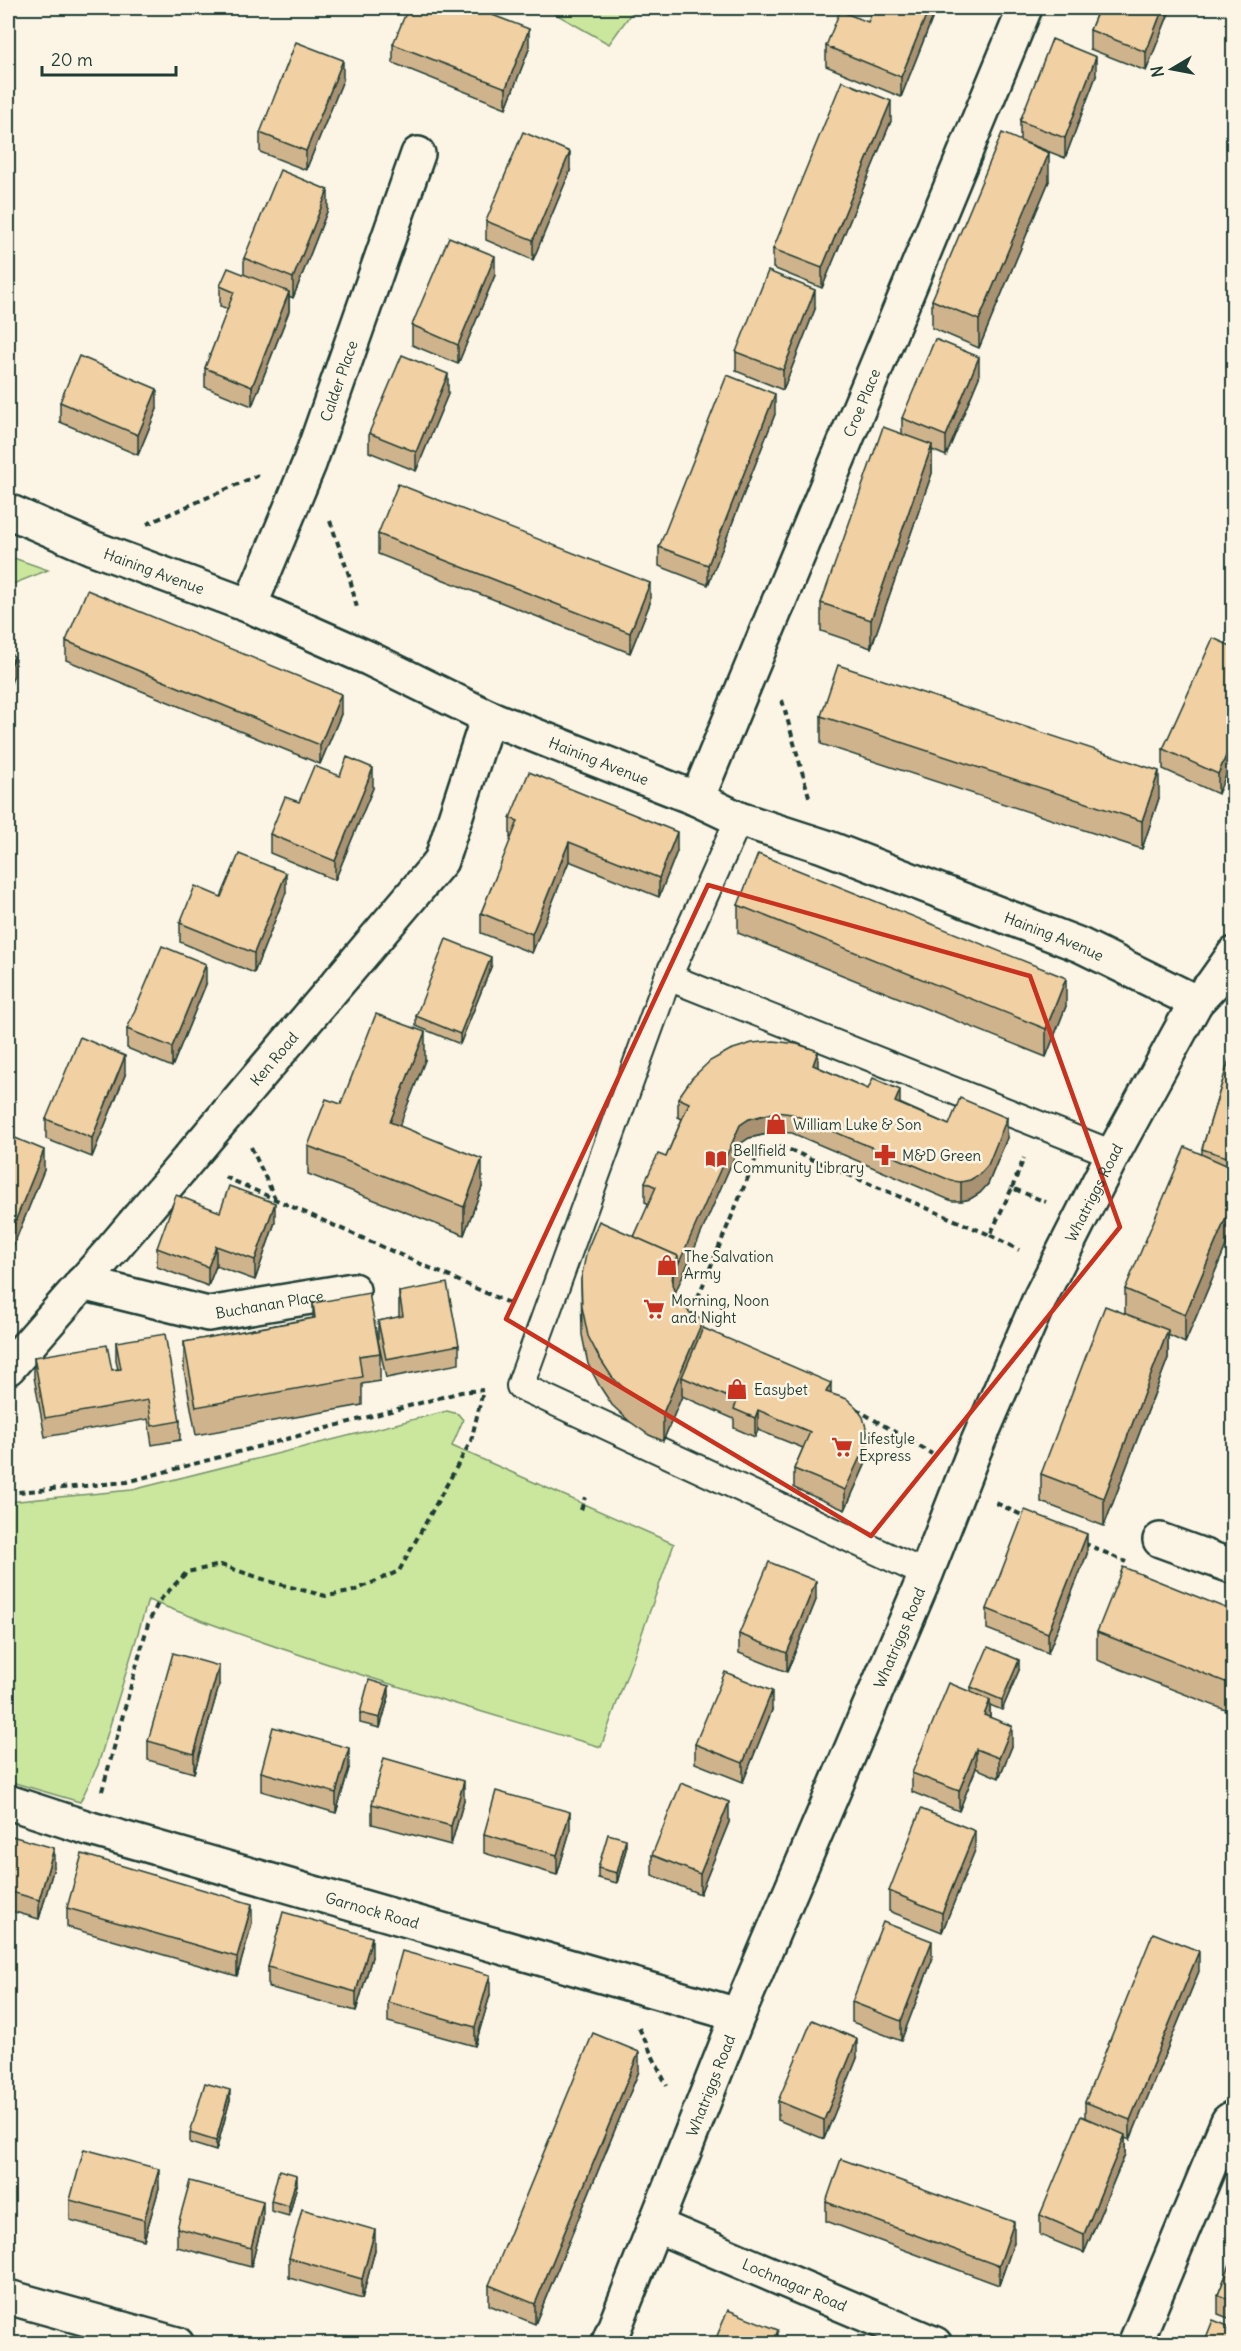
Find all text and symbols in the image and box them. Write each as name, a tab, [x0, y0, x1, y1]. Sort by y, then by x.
scale bar	[42, 39, 176, 77]
north arrow	[1142, 39, 1202, 99]
text: 20 m	[51, 48, 93, 71]
text: N	[1146, 64, 1168, 79]
street label: Calder Place	[315, 338, 361, 424]
street label: Croe Place	[839, 366, 884, 440]
street label: Haining Avenue	[101, 543, 207, 598]
street label: Haining Avenue	[546, 732, 652, 789]
street label: Haining Avenue	[1002, 907, 1107, 965]
street label: Ken Road	[246, 1028, 302, 1089]
shop icon: William Luke & Son	[764, 1112, 788, 1136]
place label: William Luke & Son	[793, 1115, 922, 1134]
street label: Whatriggs Road	[1061, 1140, 1127, 1245]
place label: Bellfield Community Library	[733, 1141, 864, 1177]
pharmacy icon: M&D Green	[873, 1143, 897, 1167]
place label: M&D Green	[902, 1146, 982, 1165]
library icon: Bellfield Community Library	[704, 1147, 728, 1171]
place label: The Salvation Army	[684, 1247, 774, 1283]
shop icon: The Salvation Army	[655, 1253, 679, 1277]
street label: Buchanan Place	[214, 1286, 325, 1322]
place label: Morning, Noon and Night	[671, 1291, 770, 1327]
supermarket icon: Morning, Noon and Night	[642, 1297, 666, 1321]
shop icon: Easybet	[725, 1377, 749, 1401]
place label: Easybet	[754, 1380, 808, 1399]
place label: Lifestyle Express	[859, 1429, 915, 1465]
supermarket icon: Lifestyle Express	[830, 1435, 854, 1459]
street label: Whatriggs Road	[869, 1584, 929, 1691]
street label: Garnock Road	[323, 1887, 422, 1932]
street label: Whatriggs Road	[682, 2032, 739, 2139]
street label: Lochnagar Road	[740, 2254, 850, 2315]

